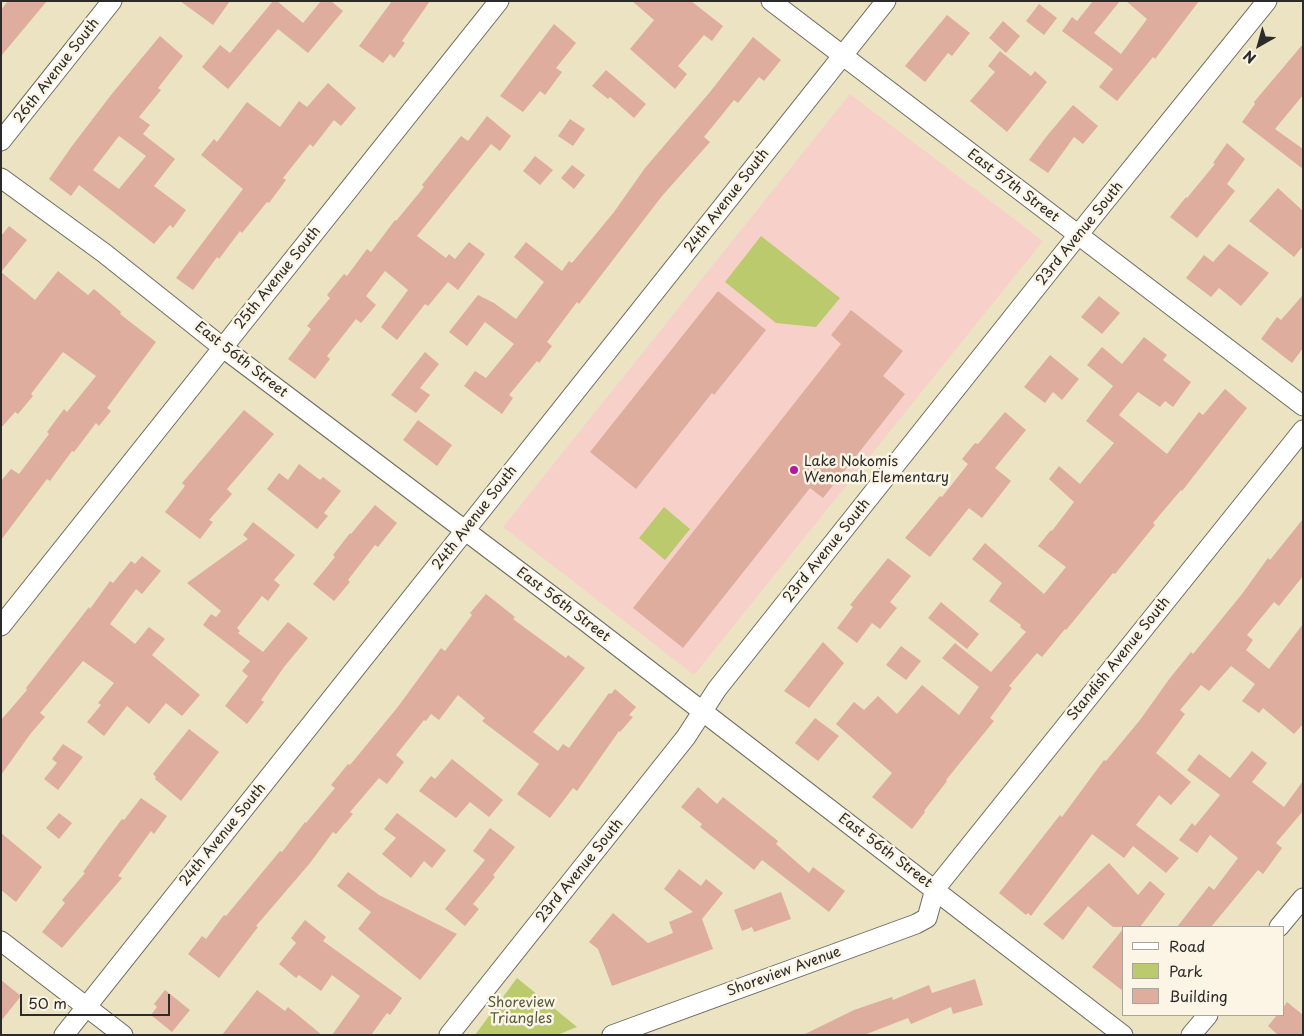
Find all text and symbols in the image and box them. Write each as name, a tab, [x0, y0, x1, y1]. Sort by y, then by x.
street label: 26th Avenue South	[11, 15, 103, 127]
north arrow	[1234, 20, 1284, 70]
text: N	[1239, 46, 1260, 69]
street label: 24th Avenue South	[681, 146, 773, 256]
street label: East 57th Street	[964, 146, 1062, 226]
street label: 23rd Avenue South	[1033, 179, 1127, 289]
street label: 25th Avenue South	[231, 223, 325, 333]
street label: East 56th Street	[191, 319, 291, 401]
place label: Lake Nokomis Wenonah Elementary	[804, 454, 949, 487]
street label: 24th Avenue South	[429, 463, 521, 573]
marker: Lake Nokomis Wenonah Elementary	[788, 464, 800, 476]
street label: 23rd Avenue South	[780, 496, 874, 606]
street label: East 56th Street	[513, 564, 613, 646]
street label: Standish Avenue South	[1064, 594, 1174, 724]
street label: 24th Avenue South	[176, 780, 270, 890]
street label: East 56th Street	[835, 810, 935, 892]
street label: 23rd Avenue South	[533, 816, 627, 926]
legend	[1122, 926, 1284, 1016]
text: Road	[1169, 934, 1205, 957]
street label: Shoreview Avenue	[725, 944, 843, 1000]
text: Park	[1169, 959, 1203, 982]
scale bar	[22, 984, 172, 1016]
text: Building	[1169, 984, 1228, 1007]
text: 50 m	[28, 991, 67, 1014]
park label: Shoreview Triangles	[487, 995, 555, 1028]

